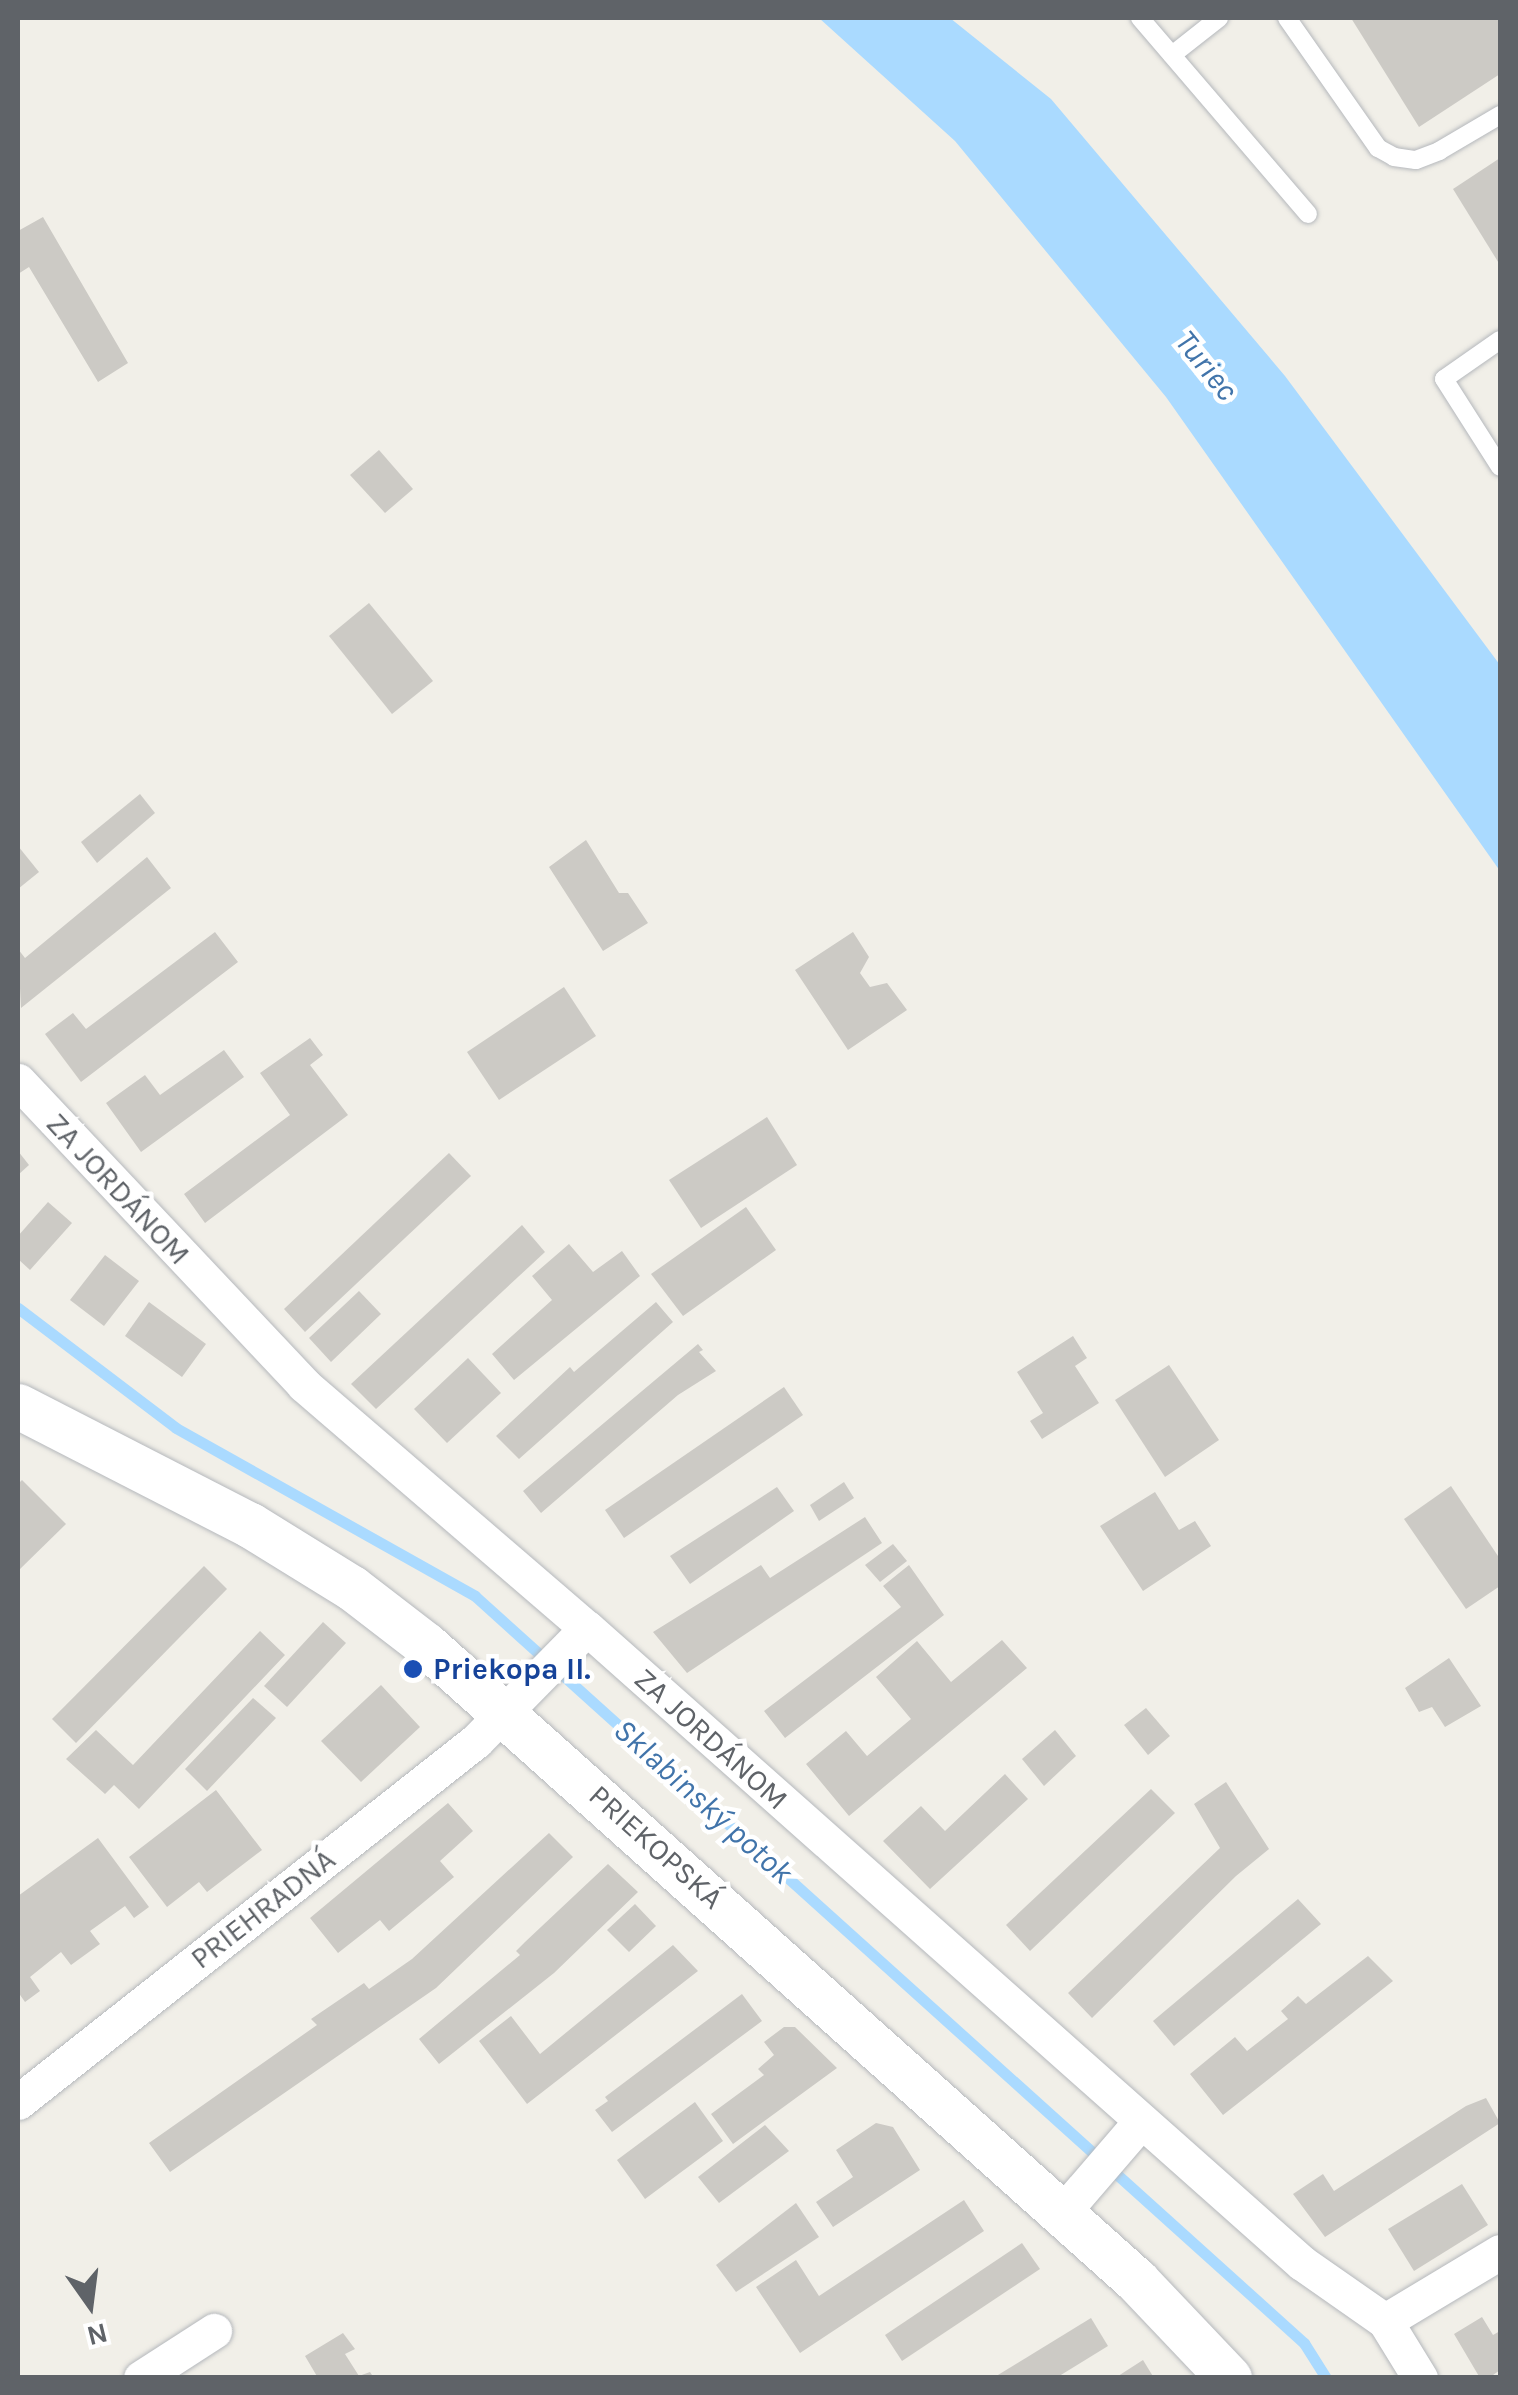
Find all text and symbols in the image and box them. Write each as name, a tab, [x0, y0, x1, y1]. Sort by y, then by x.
water label: Turiec	[1166, 323, 1246, 409]
street label: ZA JORDÁNOM	[39, 1106, 197, 1272]
place label: Priekopa II.	[433, 1651, 591, 1687]
marker: Priekopa II.	[402, 1658, 424, 1680]
street label: ZA JORDÁNOM	[627, 1661, 795, 1817]
water label: Sklabinský potok	[605, 1711, 801, 1893]
street label: PRIEKOPSKÁ	[582, 1777, 730, 1917]
street label: PRIEHRADNÁ	[184, 1841, 342, 1977]
north arrow	[40, 2255, 140, 2355]
text: N	[84, 2316, 111, 2353]

